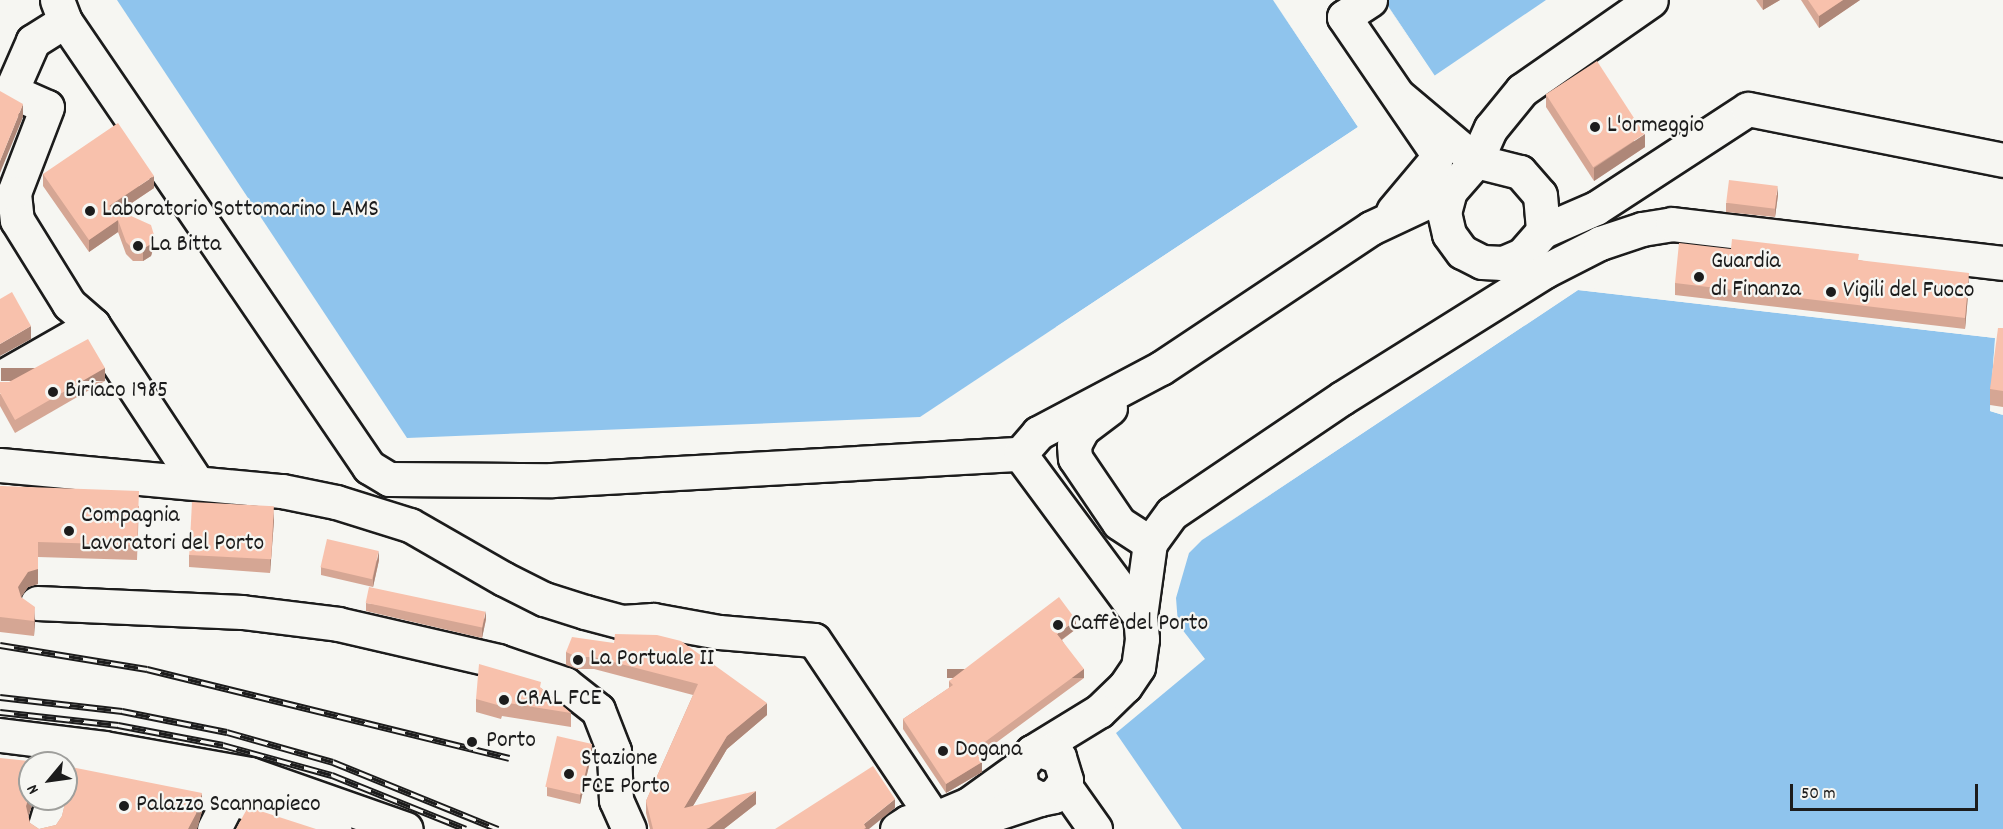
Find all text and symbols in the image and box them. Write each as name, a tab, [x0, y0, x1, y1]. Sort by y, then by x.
place label: L'ormeggio	[1607, 113, 1704, 141]
marker: L'ormeggio	[1588, 120, 1602, 134]
place label: Laboratorio Sottomarino LAMS	[102, 197, 379, 225]
marker: Laboratorio Sottomarino LAMS	[83, 204, 97, 218]
place label: La Bitta	[150, 232, 221, 260]
marker: La Bitta	[131, 239, 145, 253]
place label: Guardia di Finanza	[1711, 249, 1801, 305]
marker: Guardia di Finanza	[1692, 270, 1706, 284]
place label: Vigili del Fuoco	[1843, 278, 1975, 306]
marker: Vigili del Fuoco	[1824, 285, 1838, 299]
place label: Biriaco 1985	[65, 378, 168, 406]
marker: Biriaco 1985	[46, 385, 60, 399]
place label: Compagnia Lavoratori del Porto	[81, 503, 264, 559]
marker: Compagnia Lavoratori del Porto	[62, 524, 76, 538]
place label: Caffè del Porto	[1070, 611, 1208, 639]
marker: Caffè del Porto	[1051, 618, 1065, 632]
place label: La Portuale II	[590, 646, 714, 674]
marker: La Portuale II	[571, 653, 585, 667]
place label: CRAL FCE	[516, 686, 601, 714]
marker: CRAL FCE	[497, 693, 511, 707]
place label: Porto	[486, 728, 536, 756]
marker: Porto	[463, 733, 481, 751]
place label: Dogana	[955, 737, 1022, 765]
marker: Dogana	[936, 744, 950, 758]
place label: Stazione FCE Porto	[581, 746, 670, 802]
north arrow	[18, 751, 78, 811]
marker: Stazione FCE Porto	[562, 767, 576, 781]
scale bar	[1793, 772, 1980, 810]
text: N	[22, 780, 46, 798]
text: 50 m	[1801, 782, 1836, 807]
place label: Palazzo Scannapieco	[136, 792, 321, 820]
marker: Palazzo Scannapieco	[117, 799, 131, 813]

